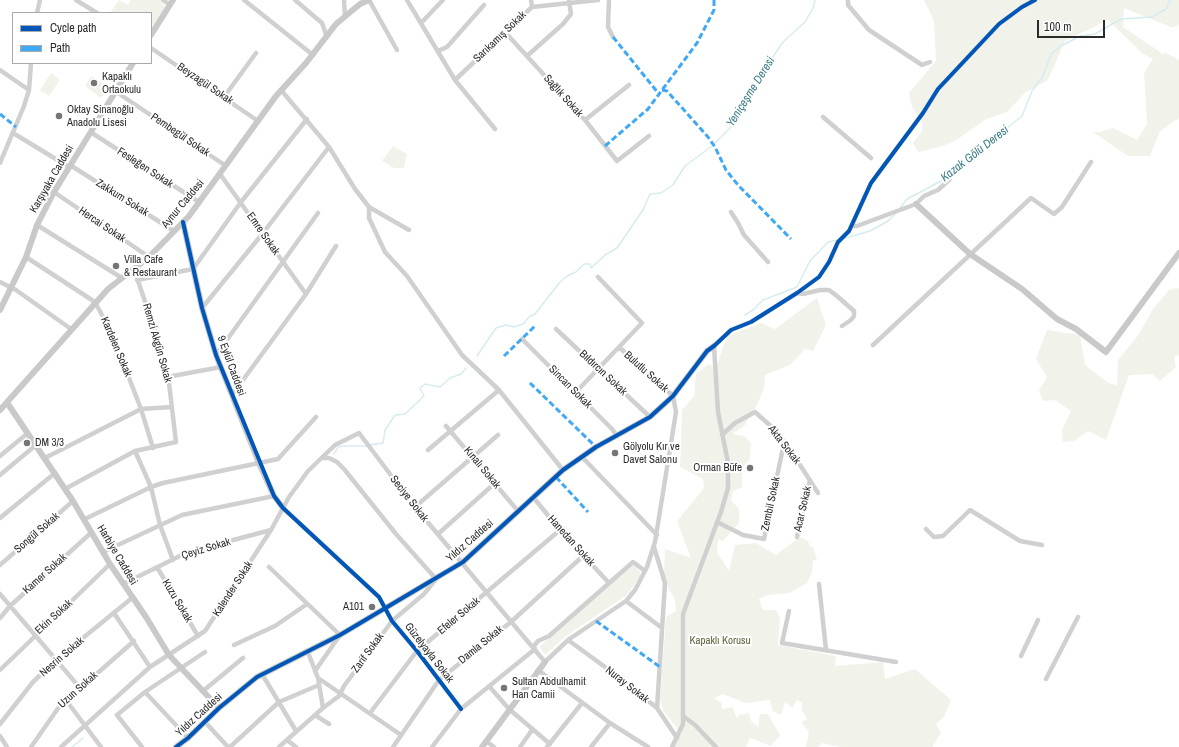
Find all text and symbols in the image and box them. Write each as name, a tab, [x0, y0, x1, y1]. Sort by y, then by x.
street label: Sarıkamış Sokak	[471, 9, 529, 65]
legend	[12, 12, 152, 64]
scale bar	[1039, 12, 1107, 38]
text: 100 m	[1044, 19, 1071, 35]
text: Cycle path	[50, 20, 97, 36]
text: Path	[50, 40, 70, 56]
water label: Yeniçeşme Deresi	[724, 54, 778, 130]
street label: Beyzagül Sokak	[174, 60, 236, 108]
place label: Kapaklı Ortaokulu	[102, 70, 141, 96]
street label: Sağlık Sokak	[540, 72, 586, 120]
marker: Kapaklı Ortaokulu	[89, 78, 99, 88]
place label: Oktay Sinanoğlu Anadolu Lisesi	[67, 103, 134, 129]
street label: Pembegül Sokak	[148, 110, 212, 160]
marker: Oktay Sinanoğlu Anadolu Lisesi	[54, 111, 64, 121]
water label: Kazak Gölü Deresi	[938, 123, 1012, 185]
street label: Karşıyaka Caddesi	[27, 143, 77, 215]
street label: Fesleğen Sokak	[114, 145, 176, 191]
street label: Zakkum Sokak	[93, 177, 151, 219]
street label: Aynur Caddesi	[159, 177, 207, 231]
street label: Hercai Sokak	[76, 204, 128, 246]
street label: Emre Sokak	[244, 210, 282, 258]
place label: Villa Cafe & Restaurant	[124, 253, 177, 279]
marker: Villa Cafe & Restaurant	[111, 261, 121, 271]
street label: Remzi Akgün Sokak	[139, 302, 175, 384]
street label: Kardelen Sokak	[97, 315, 135, 379]
street label: 9 Eylül Caddesi	[214, 334, 248, 398]
street label: Bıldırcın Sokak	[576, 347, 630, 399]
street label: Bulutlu Sokak	[621, 349, 671, 395]
street label: Sincan Sokak	[546, 363, 594, 411]
street label: Akta Sokak	[765, 423, 803, 467]
place label: DM 3/3	[35, 436, 64, 450]
marker: DM 3/3	[22, 438, 32, 448]
place label: Gölyolu Kır ve Davet Salonu	[623, 440, 680, 466]
street label: Kınalı Sokak	[461, 444, 503, 492]
marker: Gölyolu Kır ve Davet Salonu	[610, 448, 620, 458]
place label: Orman Büfe	[693, 461, 742, 475]
marker: Orman Büfe	[745, 463, 755, 473]
street label: Seciye Sokak	[387, 473, 431, 525]
street label: Zembil Sokak	[759, 476, 783, 532]
street label: Acar Sokak	[791, 485, 815, 533]
street label: Songül Sokak	[12, 510, 62, 556]
street label: Hanedan Sokak	[545, 513, 597, 569]
street label: Yıldız Caddesi	[444, 517, 496, 565]
street label: Harbiye Caddesi	[94, 523, 140, 587]
street label: Çeyiz Sokak	[180, 535, 232, 563]
street label: Kamer Sokak	[20, 551, 70, 597]
street label: Kalender Sokak	[210, 559, 256, 619]
street label: Kuzu Sokak	[159, 577, 195, 625]
street label: Efeler Sokak	[435, 595, 483, 637]
street label: Ekin Sokak	[33, 597, 75, 637]
place label: A101	[343, 600, 364, 614]
marker: A101	[367, 602, 377, 612]
street label: Güzelyayla Sokak	[402, 620, 456, 686]
street label: Damla Sokak	[456, 623, 506, 667]
street label: Zarif Sokak	[349, 630, 387, 676]
street label: Nesrin Sokak	[37, 634, 87, 680]
park label: Kapaklı Korusu	[689, 634, 751, 648]
street label: Nuray Sokak	[603, 664, 651, 706]
street label: Uzun Sokak	[56, 669, 100, 711]
place label: Sultan Abdulhamit Han Camii	[512, 675, 586, 701]
marker: Sultan Abdulhamit Han Camii	[499, 683, 509, 693]
street label: Yıldız Caddesi	[173, 691, 225, 739]

